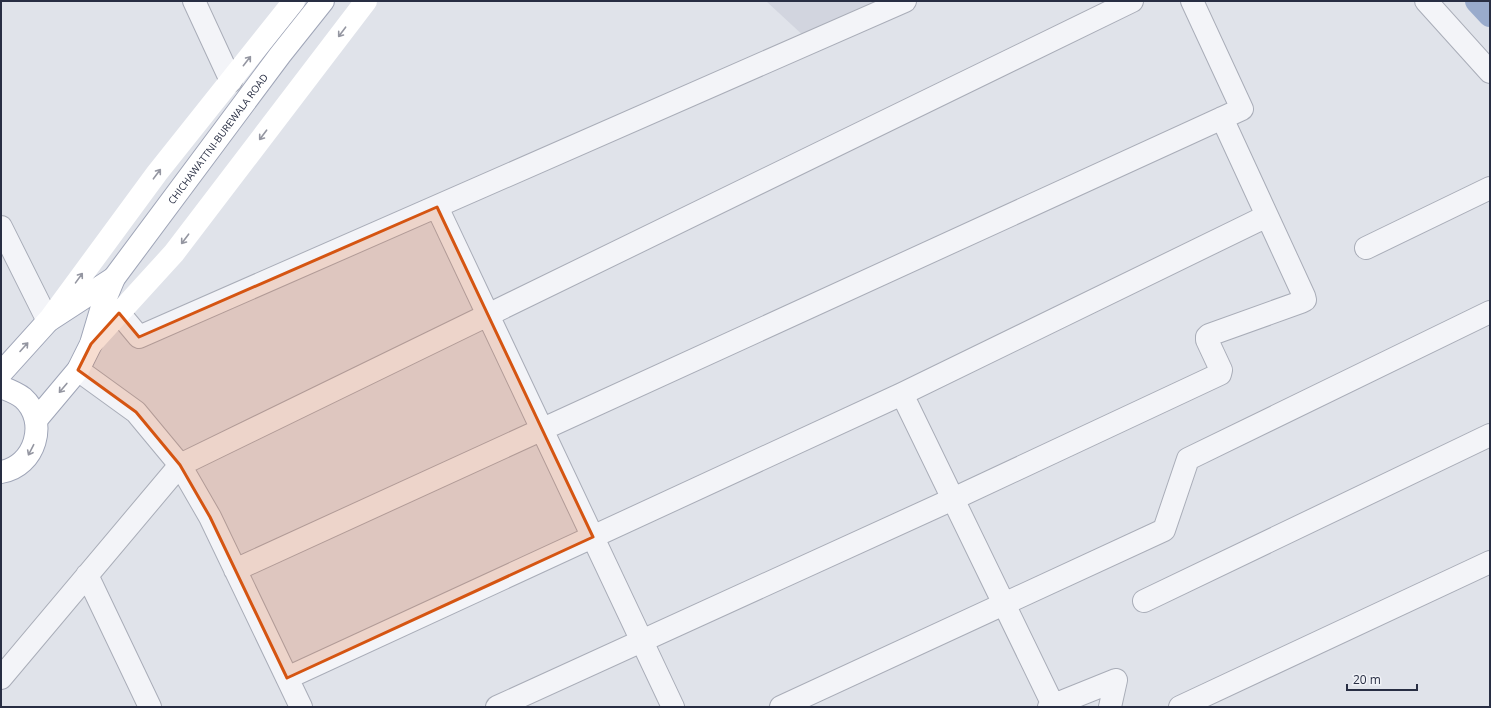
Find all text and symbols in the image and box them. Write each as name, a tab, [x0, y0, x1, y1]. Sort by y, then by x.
one-way arrow	[338, 26, 346, 37]
one-way arrow	[242, 56, 251, 67]
street label: CHICHAWATTNI-BUREWALA ROAD	[164, 71, 271, 207]
one-way arrow	[259, 130, 268, 141]
one-way arrow	[153, 168, 161, 179]
one-way arrow	[180, 233, 189, 244]
one-way arrow	[75, 273, 84, 284]
one-way arrow	[20, 342, 29, 352]
one-way arrow	[58, 383, 67, 394]
one-way arrow	[27, 443, 35, 455]
scale bar	[1347, 666, 1417, 692]
text: 20 m	[1353, 671, 1381, 688]

